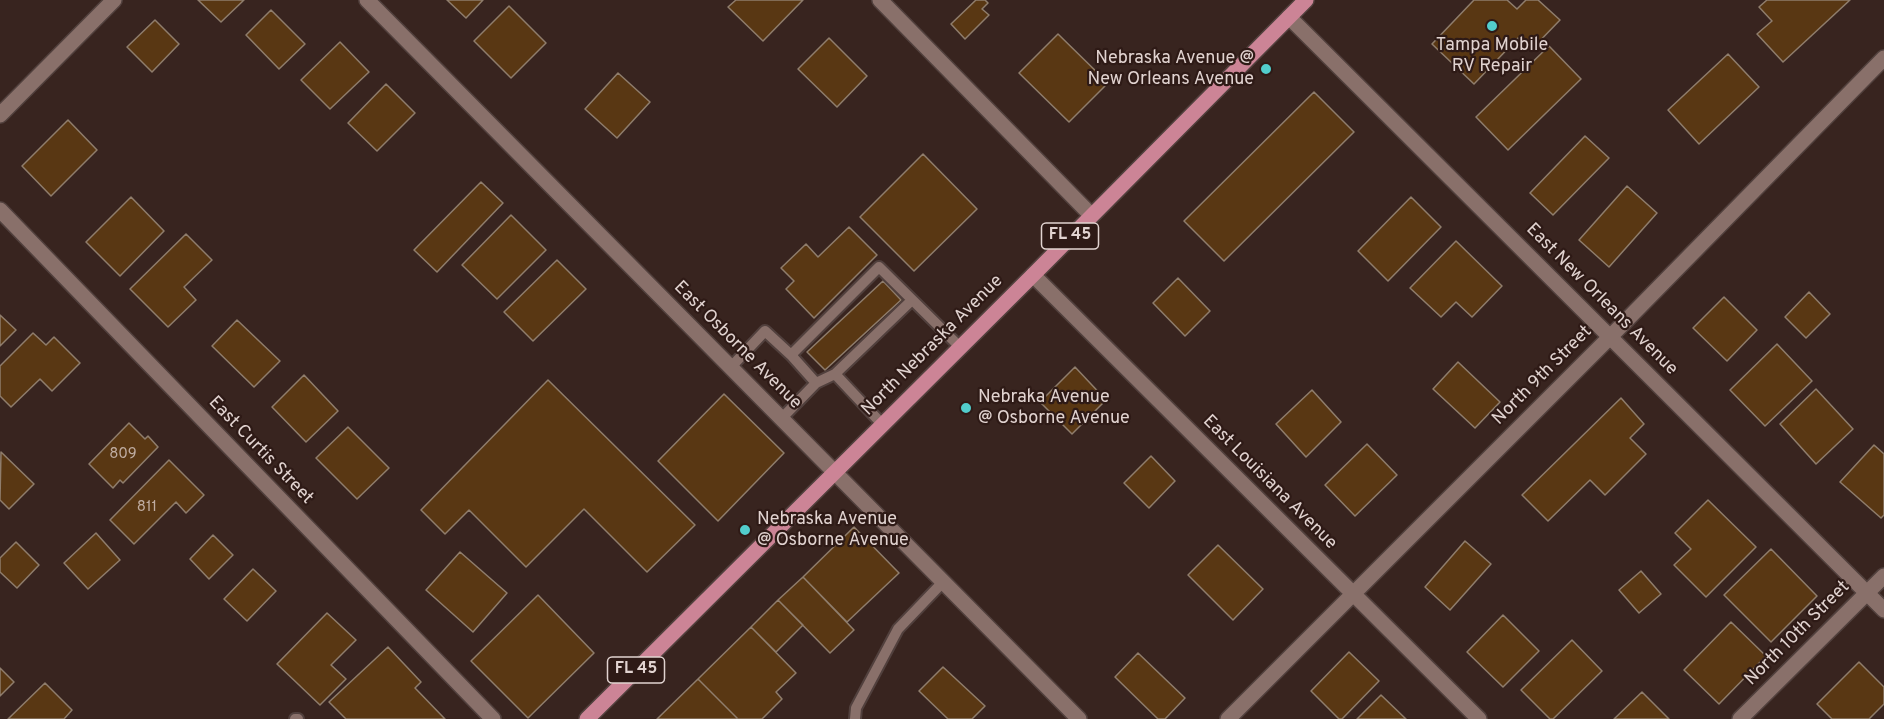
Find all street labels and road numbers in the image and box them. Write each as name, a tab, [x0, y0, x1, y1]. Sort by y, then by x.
street label: East New Orleans Avenue	[1521, 220, 1681, 380]
road number: FL 45	[1042, 223, 1098, 249]
street label: North Nebraska Avenue	[858, 271, 1008, 421]
street label: East Osborne Avenue	[668, 277, 806, 415]
street label: North 9th Street	[1489, 322, 1597, 430]
street label: East Curtis Street	[203, 392, 317, 510]
street label: East Louisiana Avenue	[1197, 411, 1341, 555]
street label: North 10th Street	[1741, 577, 1855, 691]
road number: FL 45	[608, 657, 664, 683]

